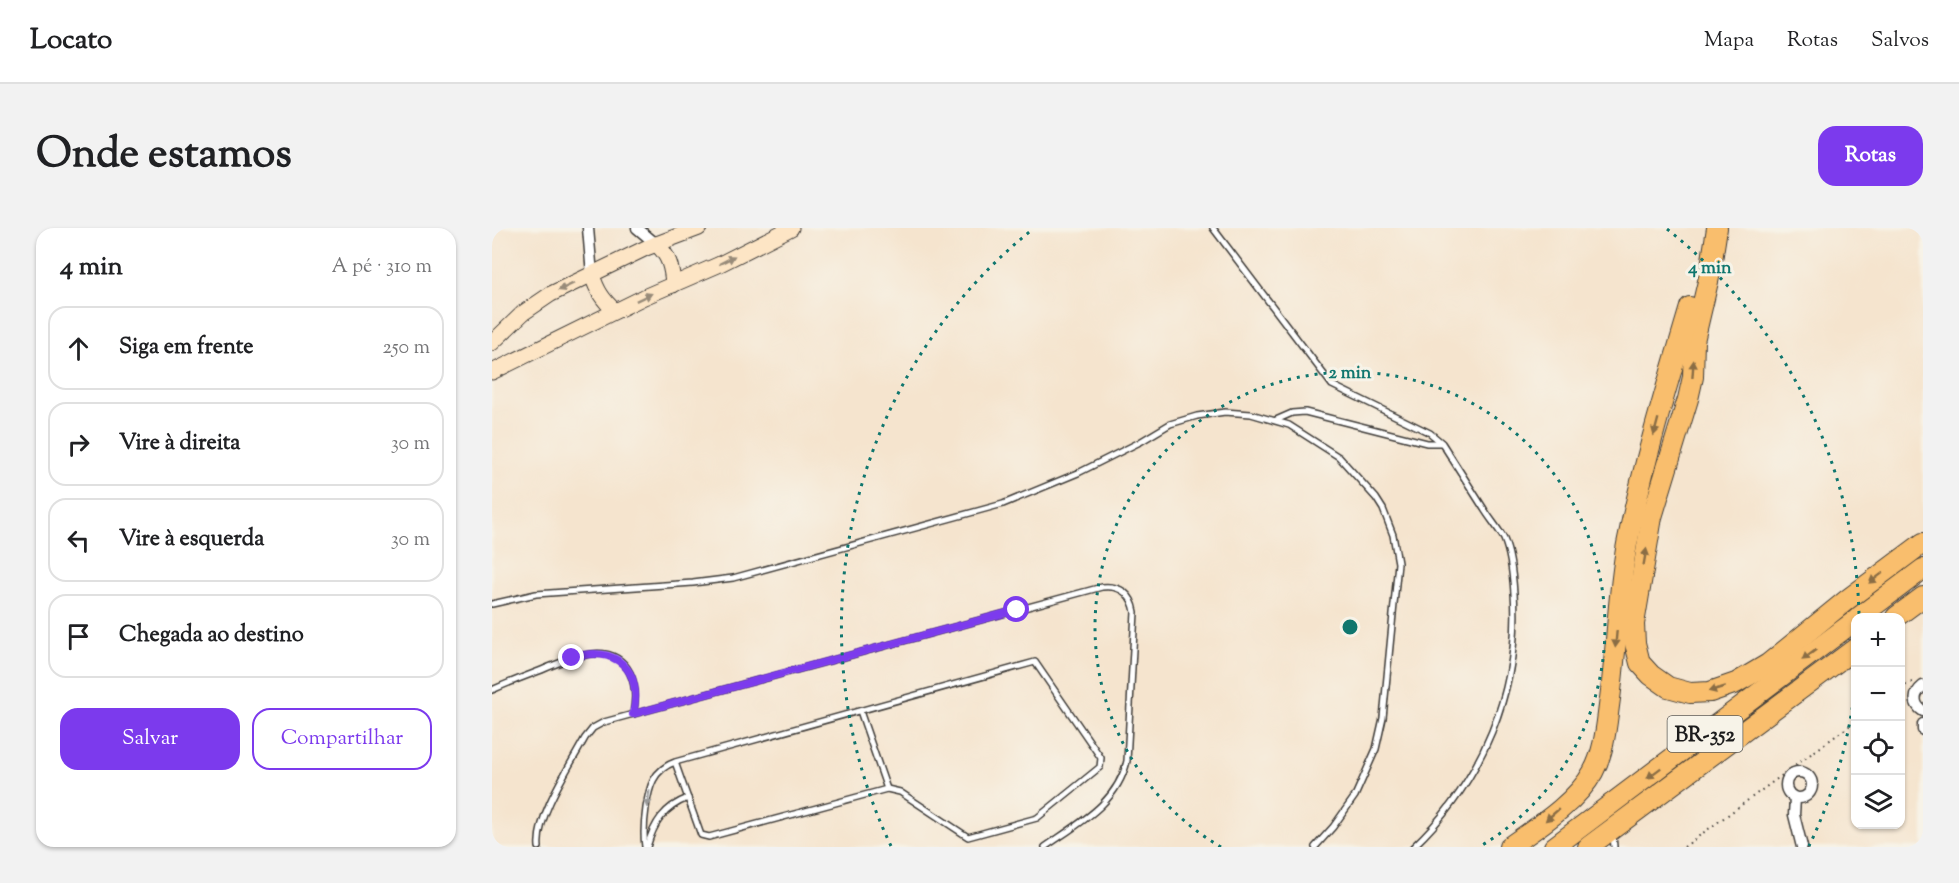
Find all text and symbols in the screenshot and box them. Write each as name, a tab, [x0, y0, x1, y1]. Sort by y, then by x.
text: Locato	[30, 21, 112, 61]
text: Mapa	[1704, 26, 1754, 56]
text: Rotas	[1787, 26, 1838, 56]
text: Salvos	[1871, 26, 1929, 56]
text: Onde estamos	[36, 126, 292, 186]
button: Rotas	[1818, 126, 1923, 186]
text: 4 min	[60, 249, 123, 286]
text: A pé · 310 m	[331, 253, 432, 282]
one-way arrow	[718, 256, 735, 265]
text: 4 min	[1687, 256, 1732, 282]
one-way arrow	[557, 283, 574, 292]
one-way arrow	[635, 292, 653, 302]
icon: ahead	[62, 332, 95, 365]
text: Siga em frente	[119, 332, 254, 364]
text: 250 m	[382, 334, 430, 363]
one-way arrow	[1688, 359, 1698, 378]
text: 2 min	[1329, 361, 1372, 387]
one-way arrow	[1651, 418, 1660, 436]
icon: right	[62, 428, 95, 461]
text: Vire à direita	[119, 428, 241, 460]
text: 30 m	[391, 430, 430, 459]
icon: left	[62, 524, 95, 557]
text: Vire à esquerda	[119, 524, 264, 556]
text: 30 m	[391, 526, 430, 555]
one-way arrow	[1641, 548, 1650, 567]
one-way arrow	[1869, 572, 1885, 584]
route start	[1003, 596, 1029, 622]
map controls	[1851, 613, 1905, 829]
button: +	[1851, 613, 1905, 667]
centre of rings	[1340, 617, 1360, 637]
icon: arrive	[62, 620, 95, 653]
text: Chegada ao destino	[119, 620, 304, 652]
one-way arrow	[1611, 630, 1621, 649]
route end	[558, 644, 584, 670]
one-way arrow	[1801, 649, 1817, 662]
button: −	[1851, 667, 1905, 721]
one-way arrow	[1708, 685, 1726, 694]
button: Salvar	[60, 708, 240, 770]
button: Compartilhar	[252, 708, 432, 770]
road number: BR-352	[1668, 716, 1742, 752]
button: locate	[1851, 721, 1905, 775]
one-way arrow	[1646, 767, 1661, 779]
button: layers	[1851, 775, 1905, 829]
one-way arrow	[643, 789, 652, 808]
one-way arrow	[1545, 808, 1560, 821]

